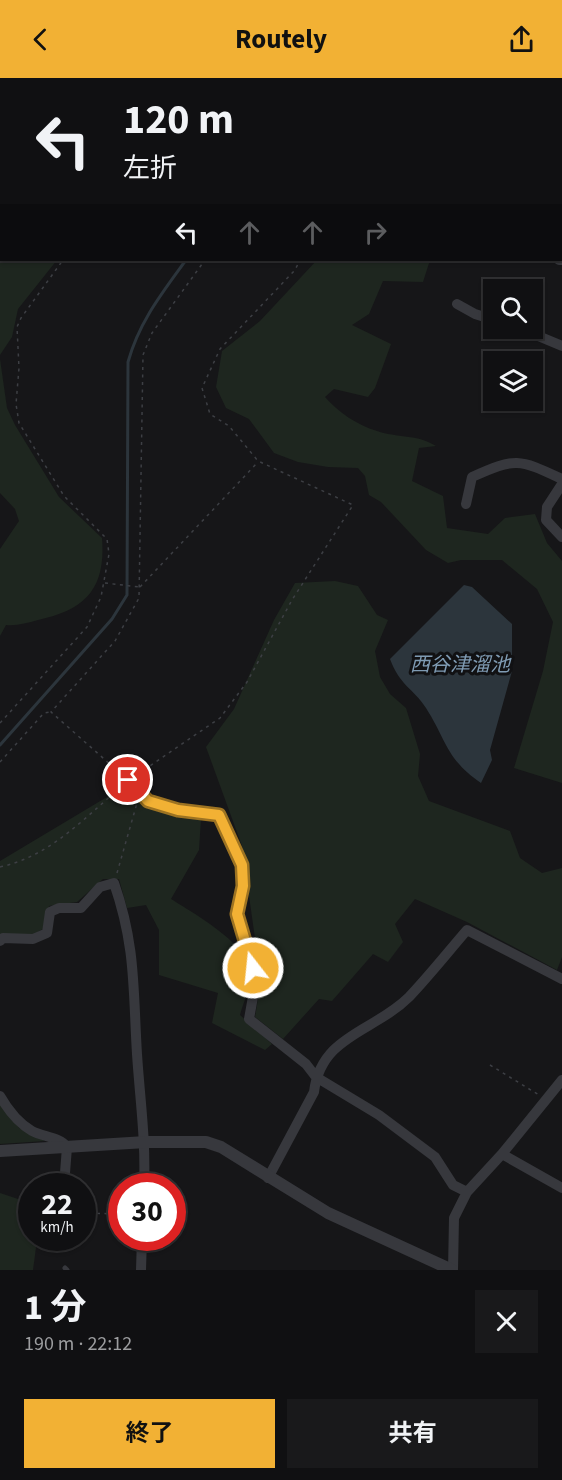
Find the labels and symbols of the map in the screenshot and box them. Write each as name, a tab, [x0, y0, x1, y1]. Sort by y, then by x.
water label: 西谷津溜池	[410, 651, 512, 679]
pin	[102, 754, 153, 805]
position arrow	[221, 936, 285, 1000]
speed limit sign: 30	[108, 1173, 186, 1251]

